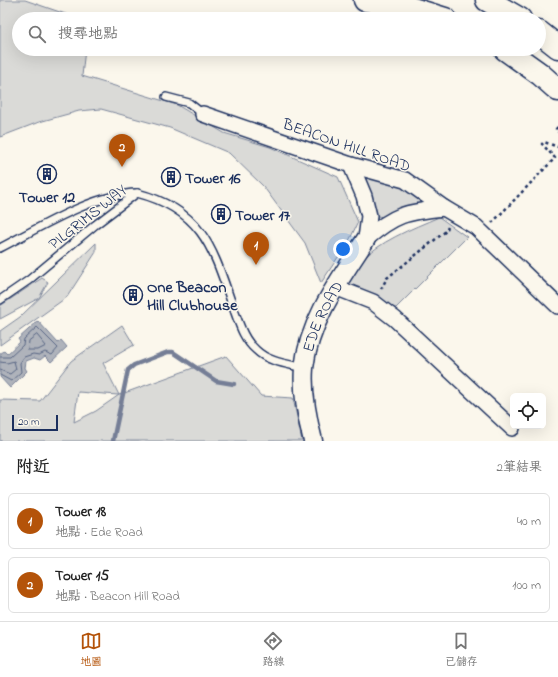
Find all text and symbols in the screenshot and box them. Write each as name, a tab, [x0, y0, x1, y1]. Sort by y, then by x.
search box	[12, 12, 546, 56]
icon: search	[26, 23, 48, 45]
text: 搜尋地點	[58, 23, 118, 45]
street label: BEACON HILL ROAD	[278, 112, 414, 179]
pin: 2	[109, 134, 135, 167]
building icon: Tower 12	[36, 163, 58, 185]
building icon: Tower 16	[160, 166, 182, 188]
place label: Tower 16	[185, 167, 242, 191]
street label: PILGRIMS WAY	[44, 179, 133, 256]
place label: Tower 12	[19, 186, 75, 210]
building icon: Tower 17	[210, 203, 232, 225]
place label: Tower 17	[235, 204, 291, 228]
pin: 1	[243, 232, 269, 265]
your location	[333, 239, 353, 259]
place label: One Beacon Hill Clubhouse	[147, 276, 238, 318]
street label: EDE ROAD	[297, 277, 350, 355]
building icon: One Beacon Hill Clubhouse	[122, 284, 144, 306]
map controls	[510, 393, 546, 429]
button: locate	[510, 393, 546, 429]
scale bar	[12, 413, 58, 432]
text: 20 m	[18, 414, 40, 430]
text: 附近	[16, 455, 50, 480]
text: 2筆結果	[497, 458, 542, 477]
text: Tower 18	[55, 501, 106, 523]
text: 1	[28, 512, 32, 531]
text: 40 m	[517, 512, 541, 531]
text: 地點 · Ede Road	[55, 523, 143, 542]
text: Tower 15	[55, 565, 109, 587]
text: 2	[27, 576, 33, 595]
text: 100 m	[512, 576, 541, 595]
text: 地點 · Beacon Hill Road	[55, 587, 180, 606]
tab: 地圖	[80, 630, 102, 670]
tab: 路線	[262, 630, 284, 670]
tab: 已儲存	[445, 630, 478, 670]

